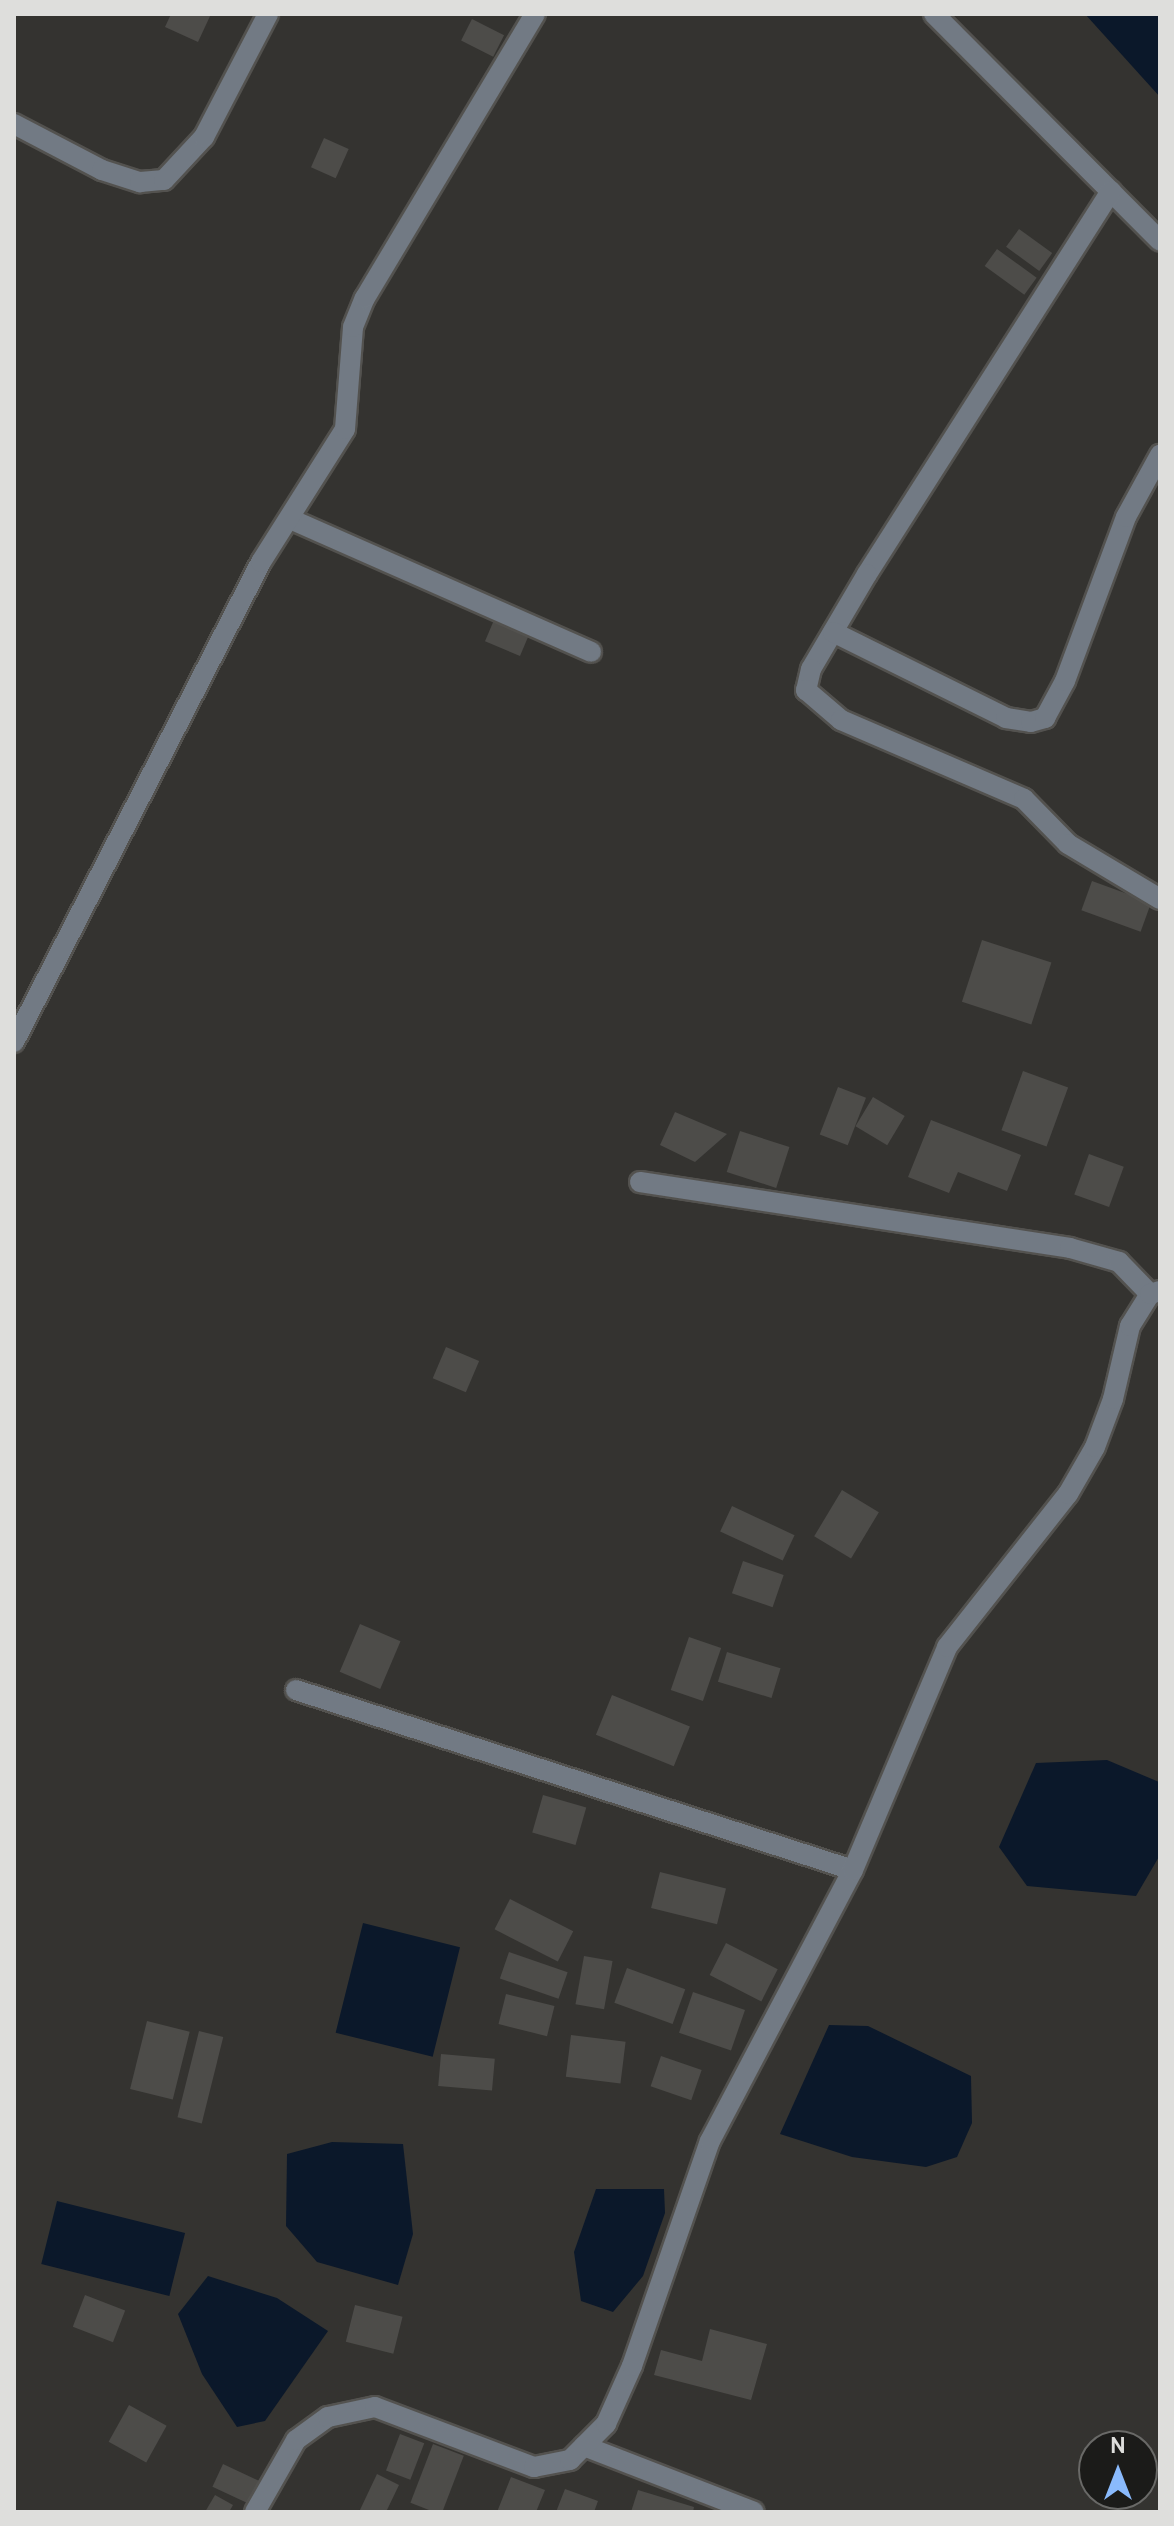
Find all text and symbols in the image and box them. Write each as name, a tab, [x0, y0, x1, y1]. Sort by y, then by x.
north arrow	[1078, 2430, 1158, 2510]
text: N	[1110, 2434, 1126, 2461]

